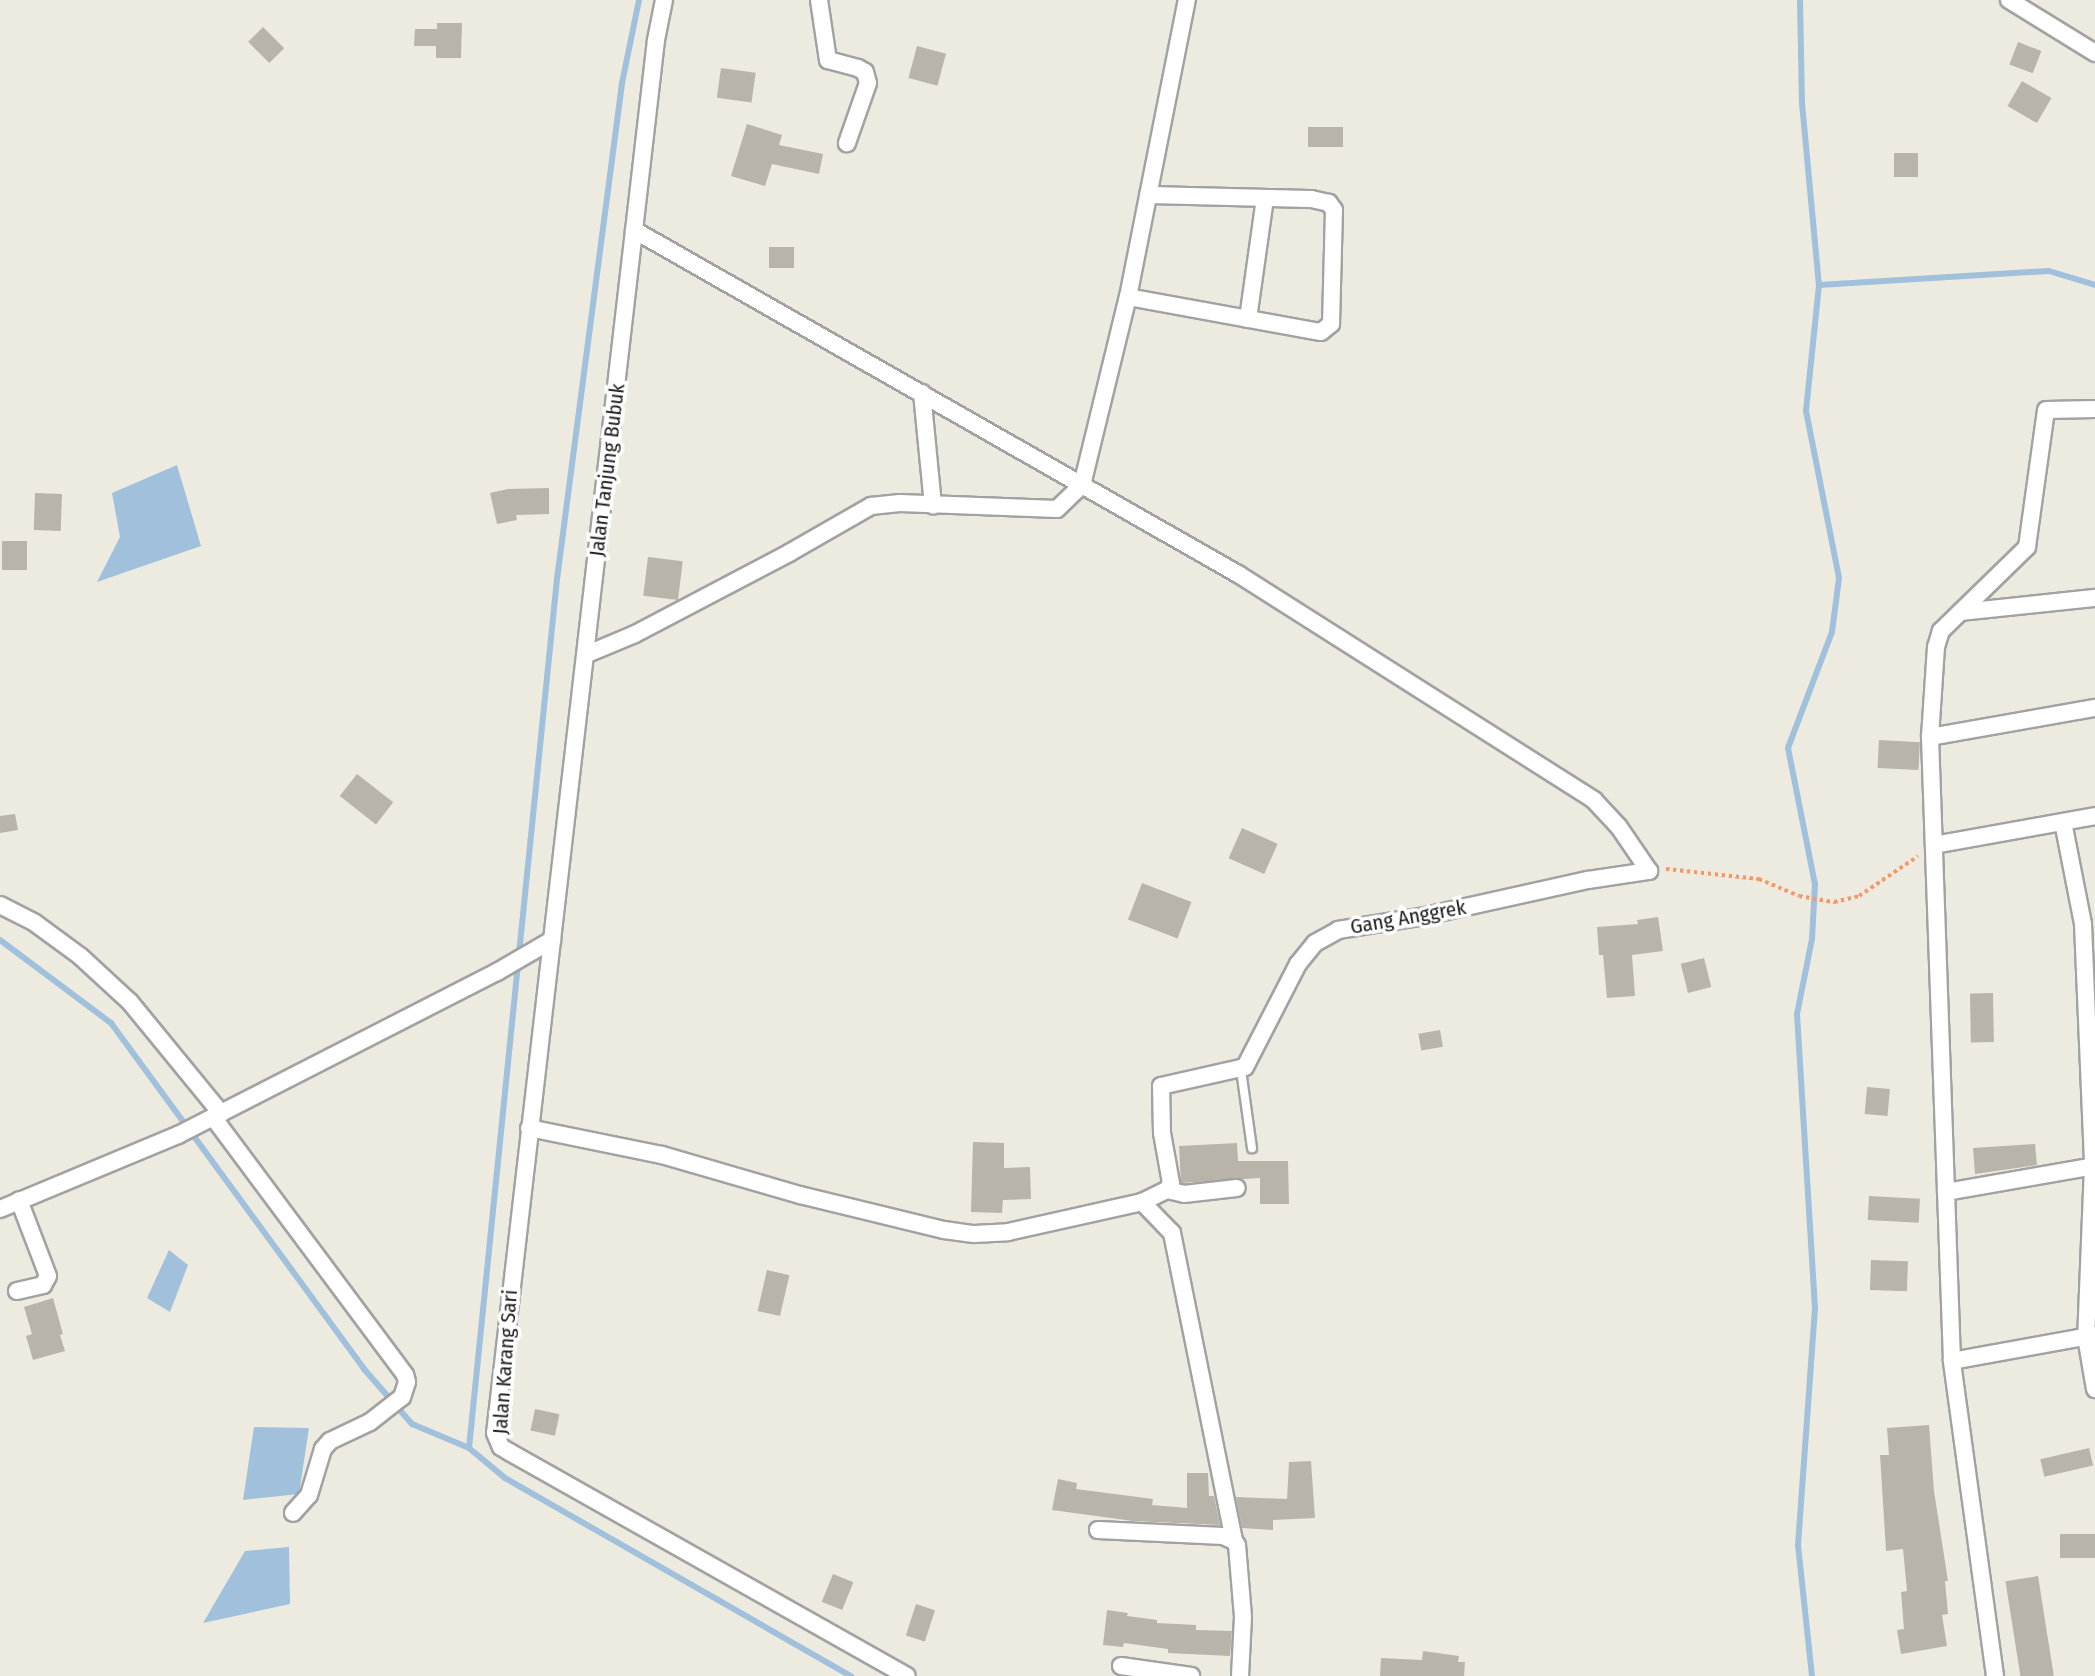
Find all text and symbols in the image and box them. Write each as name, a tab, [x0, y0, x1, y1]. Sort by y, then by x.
street label: Jalan Tanjung Bubuk	[584, 382, 630, 558]
street label: Gang Anggrek	[1348, 894, 1468, 940]
street label: Jalan Karang Sari	[487, 1289, 523, 1435]

